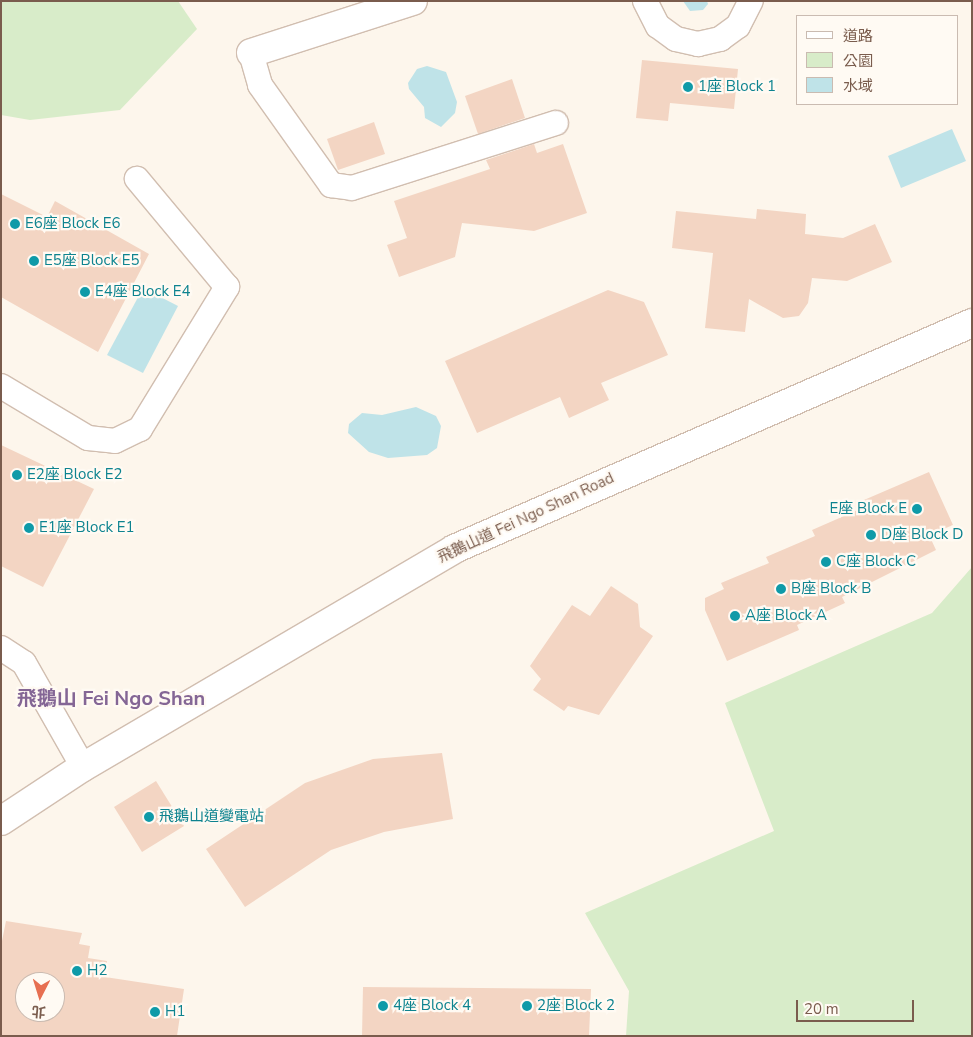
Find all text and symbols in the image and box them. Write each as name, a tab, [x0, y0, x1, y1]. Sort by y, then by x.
legend	[796, 15, 958, 105]
text: 道路	[843, 26, 873, 46]
text: 公園	[843, 51, 873, 71]
text: 水域	[843, 76, 873, 96]
place label: 1座 Block 1	[698, 78, 776, 96]
marker: 1座 Block 1	[682, 81, 694, 93]
place label: E6座 Block E6	[25, 215, 120, 233]
marker: E6座 Block E6	[9, 218, 21, 230]
place label: E5座 Block E5	[44, 252, 139, 270]
marker: E5座 Block E5	[28, 255, 40, 267]
place label: E4座 Block E4	[95, 283, 190, 301]
marker: E4座 Block E4	[79, 286, 91, 298]
place label: E2座 Block E2	[27, 466, 122, 484]
marker: E2座 Block E2	[11, 469, 23, 481]
street label: 飛鵝山道 Fei Ngo Shan Road	[435, 469, 617, 567]
place label: E座 Block E	[830, 500, 907, 518]
marker: E座 Block E	[911, 503, 923, 515]
place label: E1座 Block E1	[39, 519, 134, 537]
marker: E1座 Block E1	[23, 522, 35, 534]
place label: D座 Block D	[881, 526, 963, 544]
marker: D座 Block D	[865, 529, 877, 541]
place label: C座 Block C	[836, 553, 916, 571]
marker: C座 Block C	[820, 556, 832, 568]
place label: B座 Block B	[791, 580, 871, 598]
marker: B座 Block B	[775, 583, 787, 595]
place label: A座 Block A	[745, 607, 827, 625]
marker: A座 Block A	[729, 610, 741, 622]
district label: 飛鵝山 Fei Ngo Shan	[17, 686, 205, 710]
place label: 飛鵝山道變電站	[159, 808, 264, 826]
marker: 飛鵝山道變電站	[143, 811, 155, 823]
place label: H2	[87, 962, 107, 980]
marker: H2	[71, 965, 83, 977]
north arrow	[15, 972, 65, 1022]
scale bar	[798, 990, 916, 1022]
place label: 4座 Block 4	[393, 997, 471, 1015]
place label: 2座 Block 2	[537, 997, 615, 1015]
text: 20 m	[804, 999, 839, 1019]
marker: 4座 Block 4	[377, 1000, 389, 1012]
marker: 2座 Block 2	[521, 1000, 533, 1012]
text: 北	[31, 1001, 47, 1022]
place label: H1	[165, 1003, 185, 1021]
marker: H1	[149, 1006, 161, 1018]

